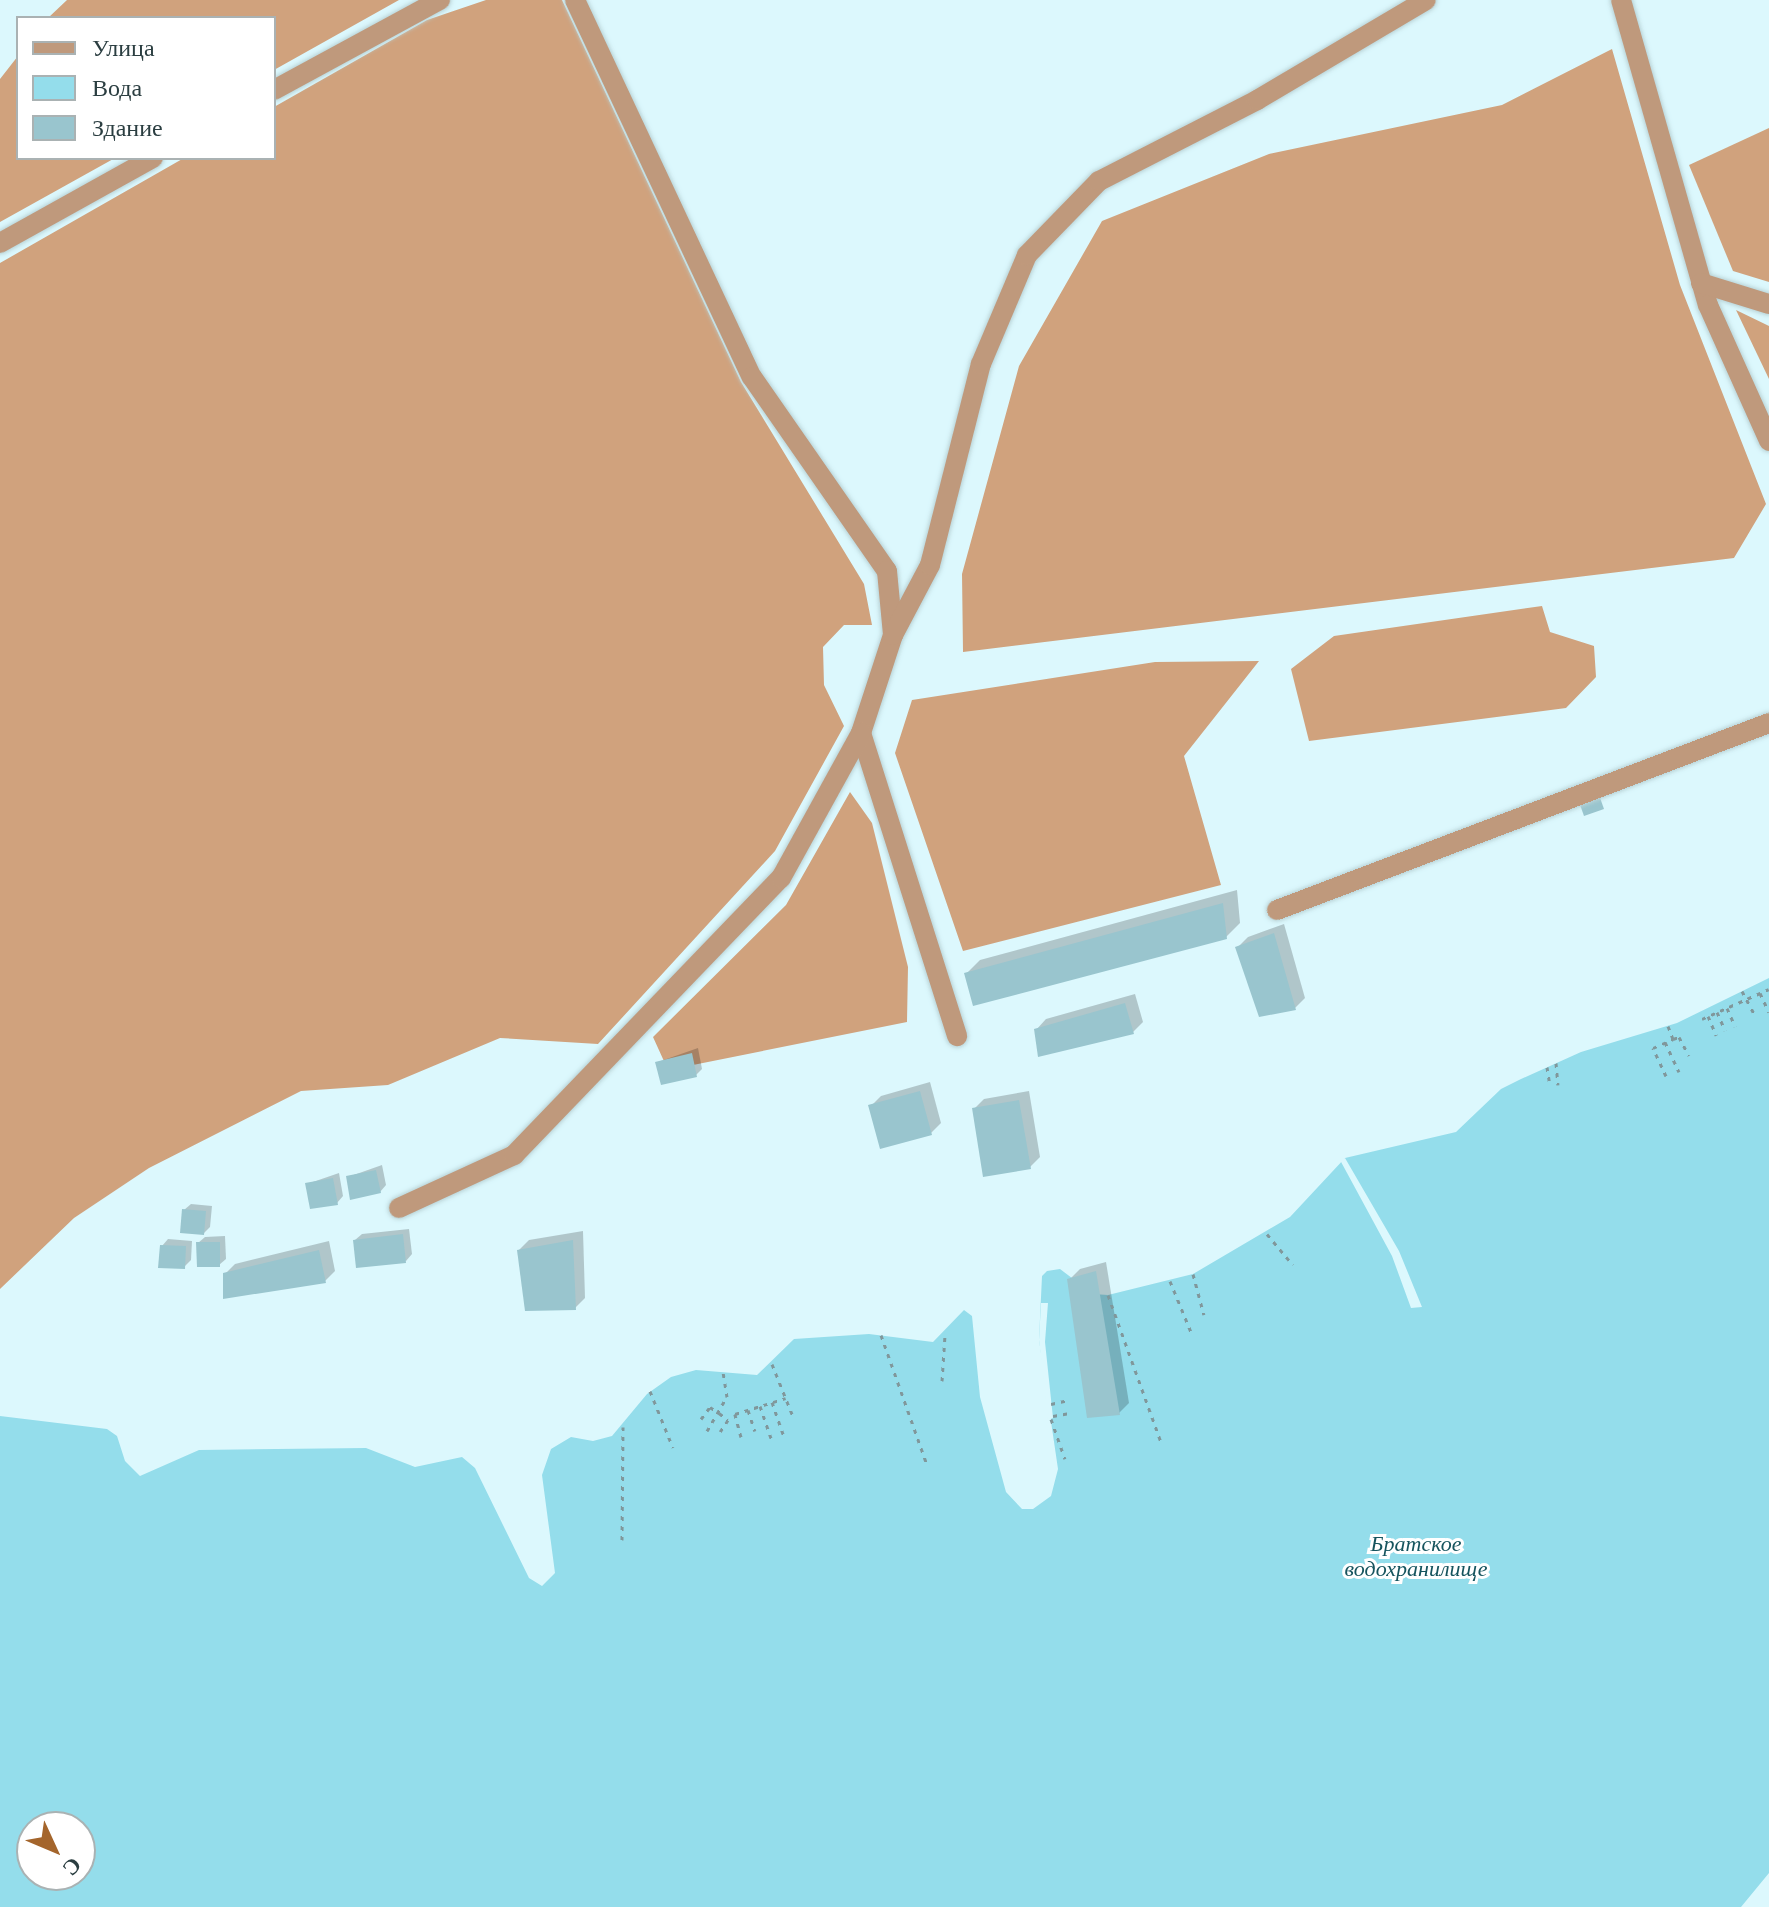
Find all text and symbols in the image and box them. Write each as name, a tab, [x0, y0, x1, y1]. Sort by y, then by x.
legend	[16, 16, 276, 160]
text: Улица	[92, 35, 155, 61]
text: Вода	[92, 75, 142, 101]
text: Здание	[92, 115, 163, 141]
water label: Братское водохранилище	[1345, 1530, 1487, 1582]
north arrow	[16, 1811, 96, 1891]
text: С	[58, 1852, 87, 1881]

